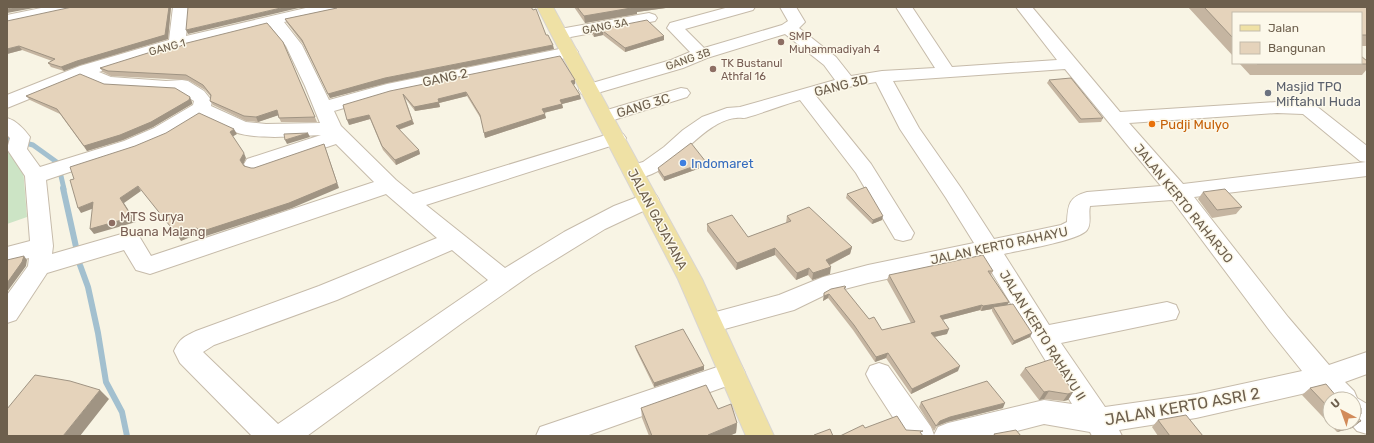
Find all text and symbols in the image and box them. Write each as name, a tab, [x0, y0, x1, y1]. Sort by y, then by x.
legend	[1232, 12, 1362, 64]
street label: GANG 3A	[581, 16, 630, 37]
text: Jalan	[1268, 21, 1299, 35]
place label: SMP Muhammadiyah 4	[789, 30, 880, 56]
street label: GANG 1	[147, 36, 187, 59]
marker: SMP Muhammadiyah 4	[776, 37, 786, 47]
text: Bangunan	[1268, 41, 1325, 55]
street label: GANG 3B	[664, 46, 712, 73]
place label: TK Bustanul Athfal 16	[721, 57, 782, 83]
marker: TK Bustanul Athfal 16	[708, 64, 718, 74]
street label: GANG 2	[421, 65, 469, 90]
street label: GANG 3D	[813, 72, 870, 99]
place label: Masjid TPQ Miftahul Huda	[1276, 79, 1361, 109]
marker: Masjid TPQ Miftahul Huda	[1263, 88, 1273, 98]
street label: GANG 3C	[615, 90, 672, 121]
place label: Pudji Mulyo	[1160, 117, 1229, 132]
marker: Pudji Mulyo	[1147, 119, 1157, 129]
street label: JALAN KERTO RAHARJO	[1131, 141, 1237, 266]
place label: Indomaret	[691, 156, 754, 171]
marker: Indomaret	[678, 158, 688, 168]
street label: JALAN GAJAYANA	[625, 166, 691, 272]
place label: MTS Surya Buana Malang	[120, 209, 205, 240]
marker: MTS Surya Buana Malang	[107, 218, 117, 228]
street label: JALAN KERTO RAHAYU	[929, 224, 1069, 267]
street label: JALAN KERTO RAHAYU II	[996, 267, 1089, 403]
street label: JALAN KERTO ASRI 2	[1103, 383, 1261, 429]
north arrow	[1322, 391, 1362, 431]
text: U	[1328, 396, 1343, 411]

